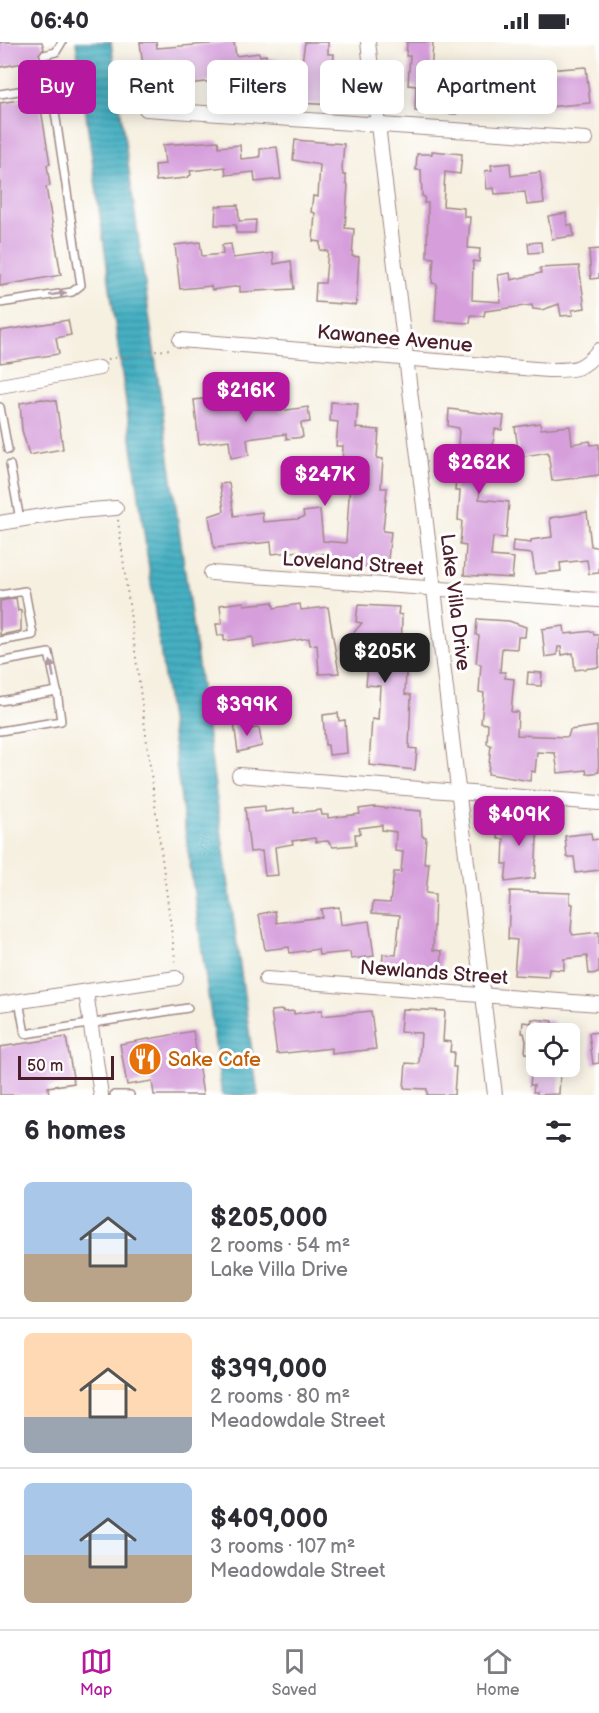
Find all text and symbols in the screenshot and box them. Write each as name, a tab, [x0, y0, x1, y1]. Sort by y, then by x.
text: 06:40	[30, 8, 89, 35]
chip: Buy	[18, 60, 96, 114]
chip: Rent	[108, 60, 195, 114]
chip: Filters	[207, 60, 308, 114]
chip: New	[320, 60, 404, 114]
chip: Apartment	[416, 60, 557, 114]
one-way arrow	[48, 289, 67, 298]
street label: Kawanee Avenue	[316, 320, 474, 358]
pin: $216K	[204, 372, 288, 423]
text: $216K	[217, 379, 275, 403]
pin: $262K	[437, 444, 521, 495]
text: $262K	[448, 451, 510, 475]
pin: $247K	[283, 456, 367, 507]
text: $247K	[295, 463, 355, 487]
street label: Lake Villa Drive	[435, 532, 475, 672]
street label: Loveland Street	[281, 547, 424, 581]
pin: $205K	[343, 633, 427, 684]
text: $205K	[354, 640, 416, 664]
one-way arrow	[47, 660, 56, 679]
pin: $399K	[205, 686, 289, 737]
text: $399K	[216, 693, 278, 717]
pin: $409K	[477, 796, 561, 847]
text: $409K	[488, 803, 550, 827]
street label: Newlands Street	[359, 956, 509, 990]
map controls	[526, 1023, 580, 1077]
button: locate	[526, 1023, 580, 1077]
restaurant icon: Sake Cafe	[127, 1041, 163, 1077]
place label: Sake Cafe	[168, 1048, 261, 1072]
scale bar	[18, 1053, 114, 1080]
text: 50 m	[27, 1057, 63, 1076]
icon: filters	[542, 1115, 575, 1148]
text: 6 homes	[24, 1116, 126, 1147]
text: $205,000	[210, 1203, 328, 1234]
icon: home	[72, 1206, 144, 1278]
text: 2 rooms · 54 m²	[210, 1234, 350, 1258]
text: Lake Villa Drive	[210, 1258, 348, 1282]
text: $399,000	[210, 1354, 327, 1385]
icon: home	[72, 1357, 144, 1429]
text: 2 rooms · 80 m²	[210, 1385, 350, 1409]
text: Meadowdale Street	[210, 1409, 385, 1433]
text: $409,000	[210, 1504, 328, 1535]
icon: home	[72, 1507, 144, 1579]
text: 3 rooms · 107 m²	[210, 1535, 355, 1559]
text: Meadowdale Street	[210, 1559, 385, 1583]
tab: Map	[80, 1645, 113, 1700]
tab: Saved	[272, 1645, 317, 1700]
tab: Home	[476, 1645, 519, 1700]

